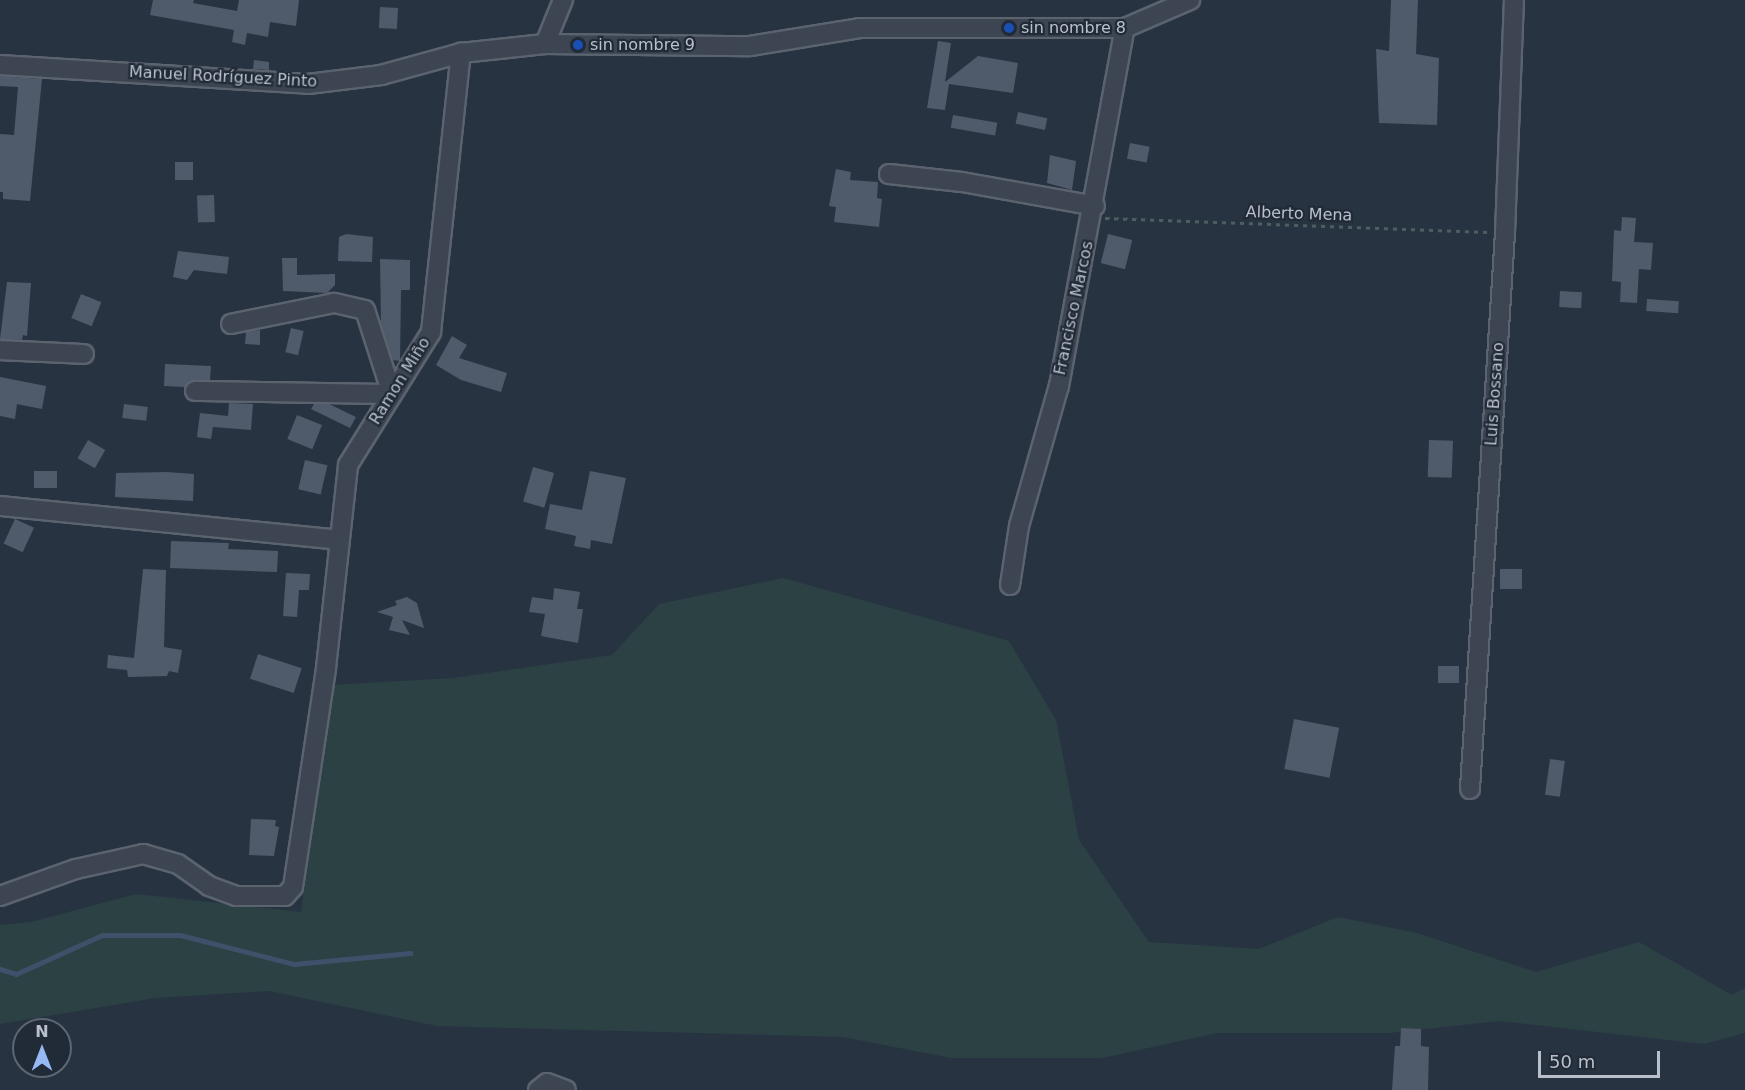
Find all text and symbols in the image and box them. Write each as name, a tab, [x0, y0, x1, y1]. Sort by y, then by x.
place label: sin nombre 8	[1021, 18, 1126, 38]
marker: sin nombre 8	[1002, 21, 1016, 35]
place label: sin nombre 9	[590, 35, 695, 55]
marker: sin nombre 9	[571, 38, 585, 52]
street label: Manuel Rodríguez Pinto	[129, 62, 317, 92]
street label: Alberto Mena	[1245, 203, 1353, 225]
street label: Francisco Marcos	[1050, 239, 1098, 377]
street label: Ramon Miño	[366, 334, 434, 428]
street label: Luis Bossano	[1482, 342, 1508, 446]
north arrow	[12, 1018, 72, 1078]
text: N	[35, 1022, 49, 1041]
scale bar	[1541, 1039, 1662, 1077]
text: 50 m	[1549, 1051, 1595, 1072]

